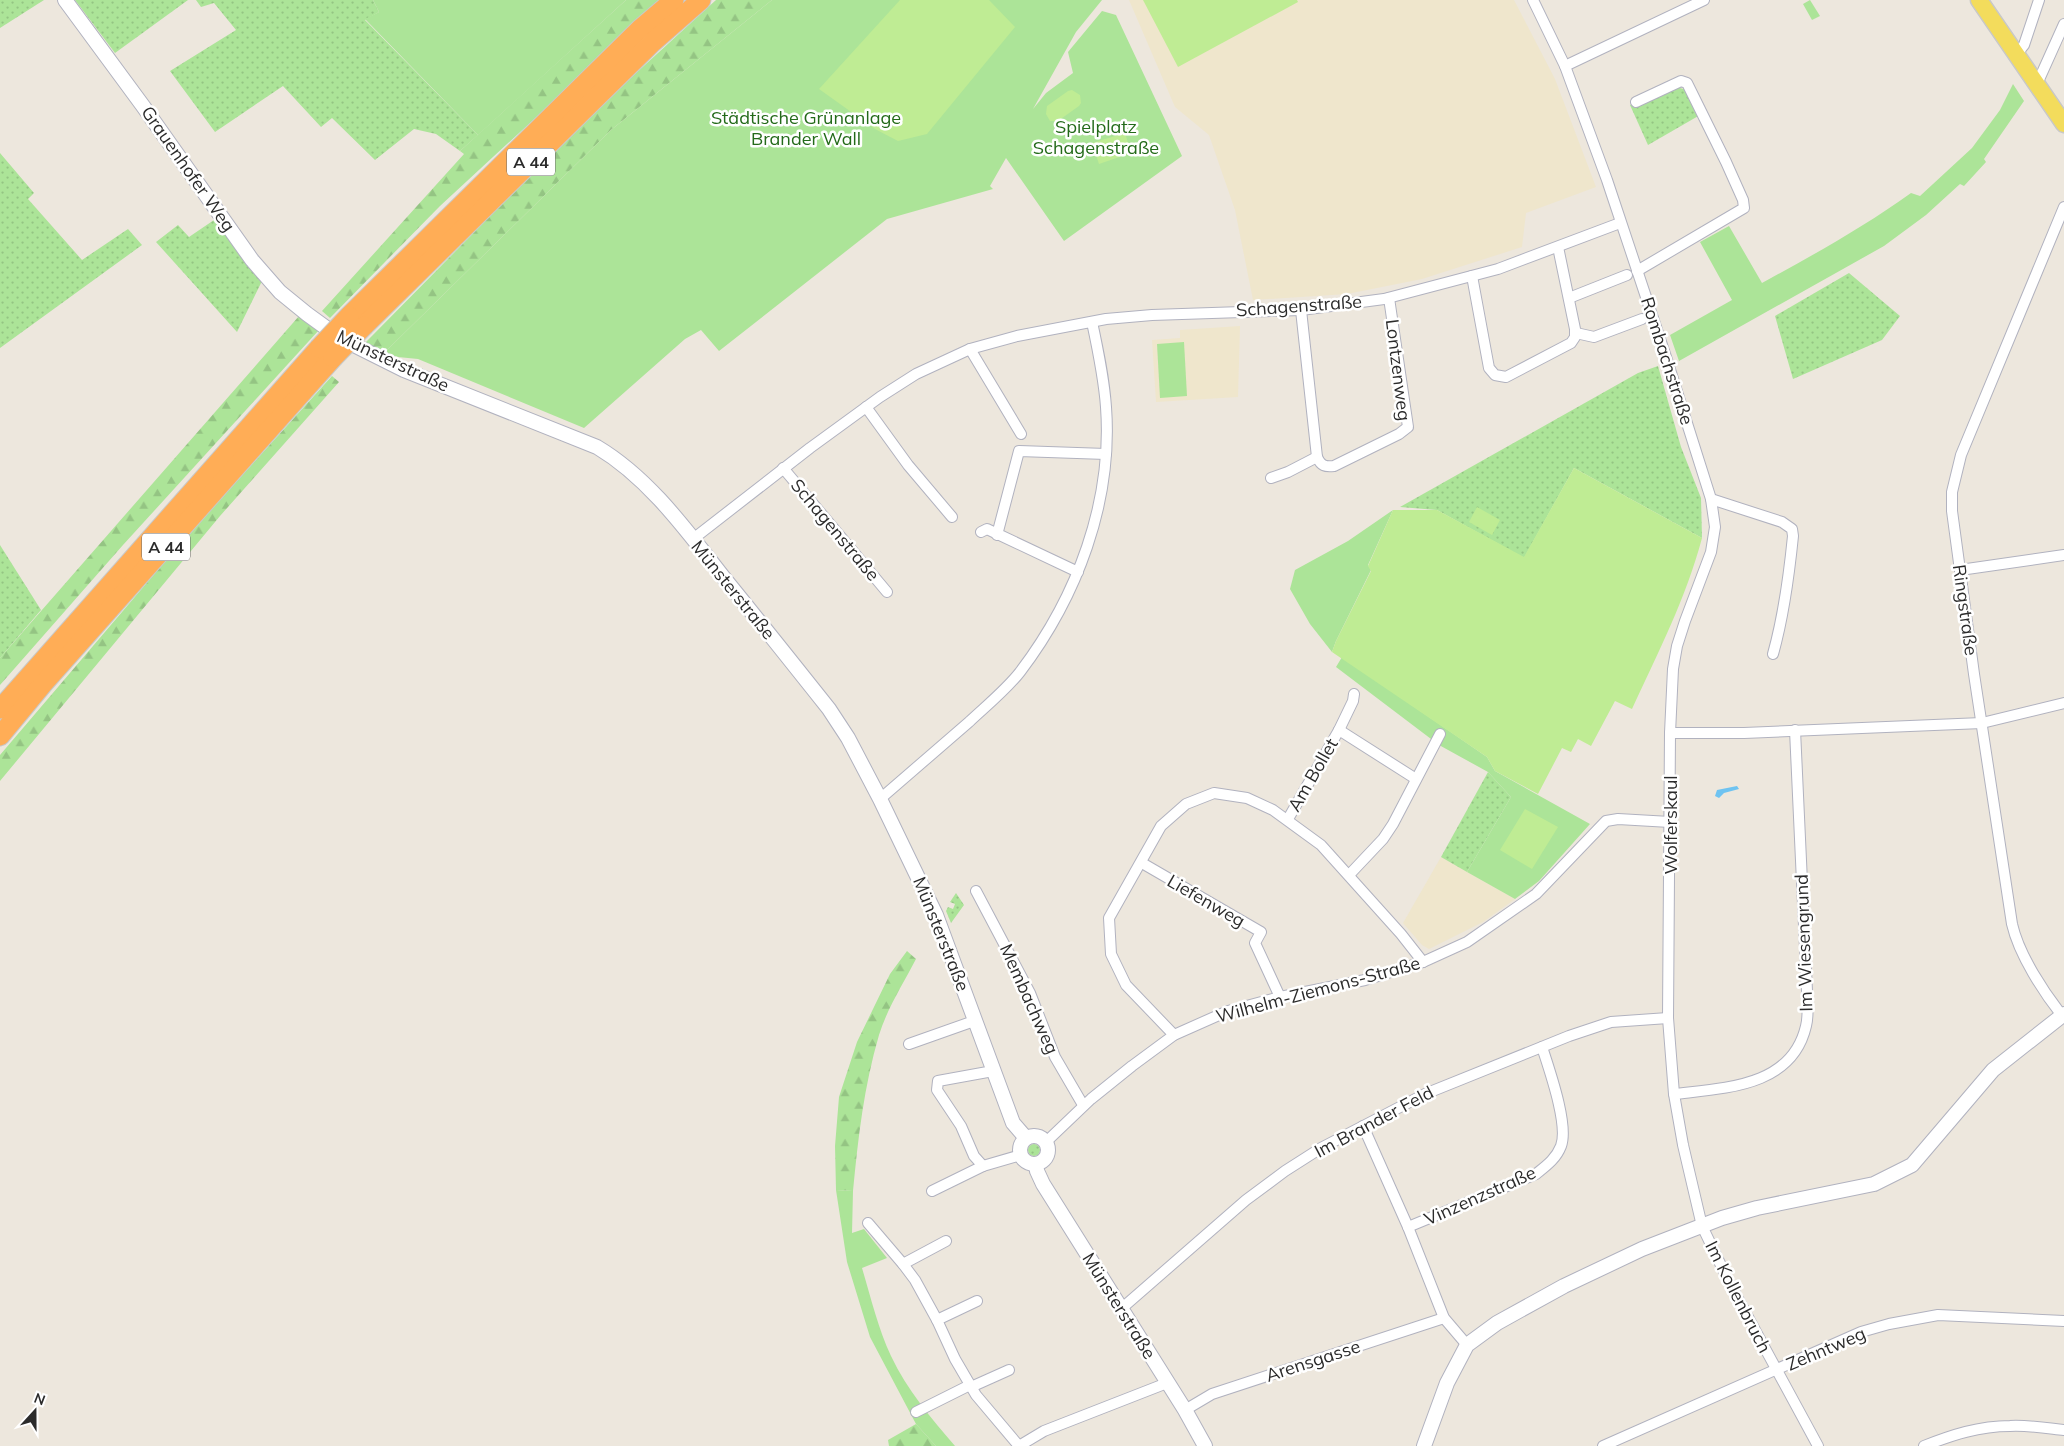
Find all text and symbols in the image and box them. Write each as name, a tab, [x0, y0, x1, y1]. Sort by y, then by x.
street label: Grauenhofer Weg	[136, 101, 240, 236]
park label: Städtische Grünanlage Brander Wall	[711, 106, 901, 150]
park label: Spielplatz Schagenstraße	[1033, 115, 1159, 159]
road number: A 44	[507, 148, 555, 176]
street label: Schagenstraße	[1235, 290, 1363, 321]
street label: Rombachstraße	[1636, 294, 1699, 428]
street label: Lontzenweg	[1381, 318, 1416, 422]
street label: Münsterstraße	[333, 325, 453, 397]
street label: Schagenstraße	[786, 474, 885, 585]
road number: A 44	[142, 534, 190, 560]
street label: Münsterstraße	[686, 535, 780, 644]
street label: Ringstraße	[1948, 563, 1983, 657]
street label: Am Bollet	[1282, 734, 1343, 816]
street label: Wolferskaul	[1659, 775, 1682, 875]
street label: Liefenweg	[1163, 869, 1249, 932]
street label: Münsterstraße	[908, 873, 975, 994]
street label: Im Wiesengrund	[1790, 874, 1817, 1012]
street label: Membachweg	[995, 940, 1064, 1057]
street label: Wilhelm-Ziemons-Straße	[1213, 951, 1422, 1028]
street label: Im Brander Feld	[1310, 1080, 1437, 1163]
street label: Vinzenzstraße	[1420, 1161, 1539, 1230]
street label: Im Kollenbruch	[1700, 1237, 1777, 1357]
street label: Münsterstraße	[1078, 1248, 1161, 1363]
street label: Zehntweg	[1783, 1322, 1869, 1376]
street label: Arensgasse	[1263, 1334, 1363, 1387]
north arrow	[10, 1386, 60, 1436]
text: N	[31, 1389, 48, 1409]

